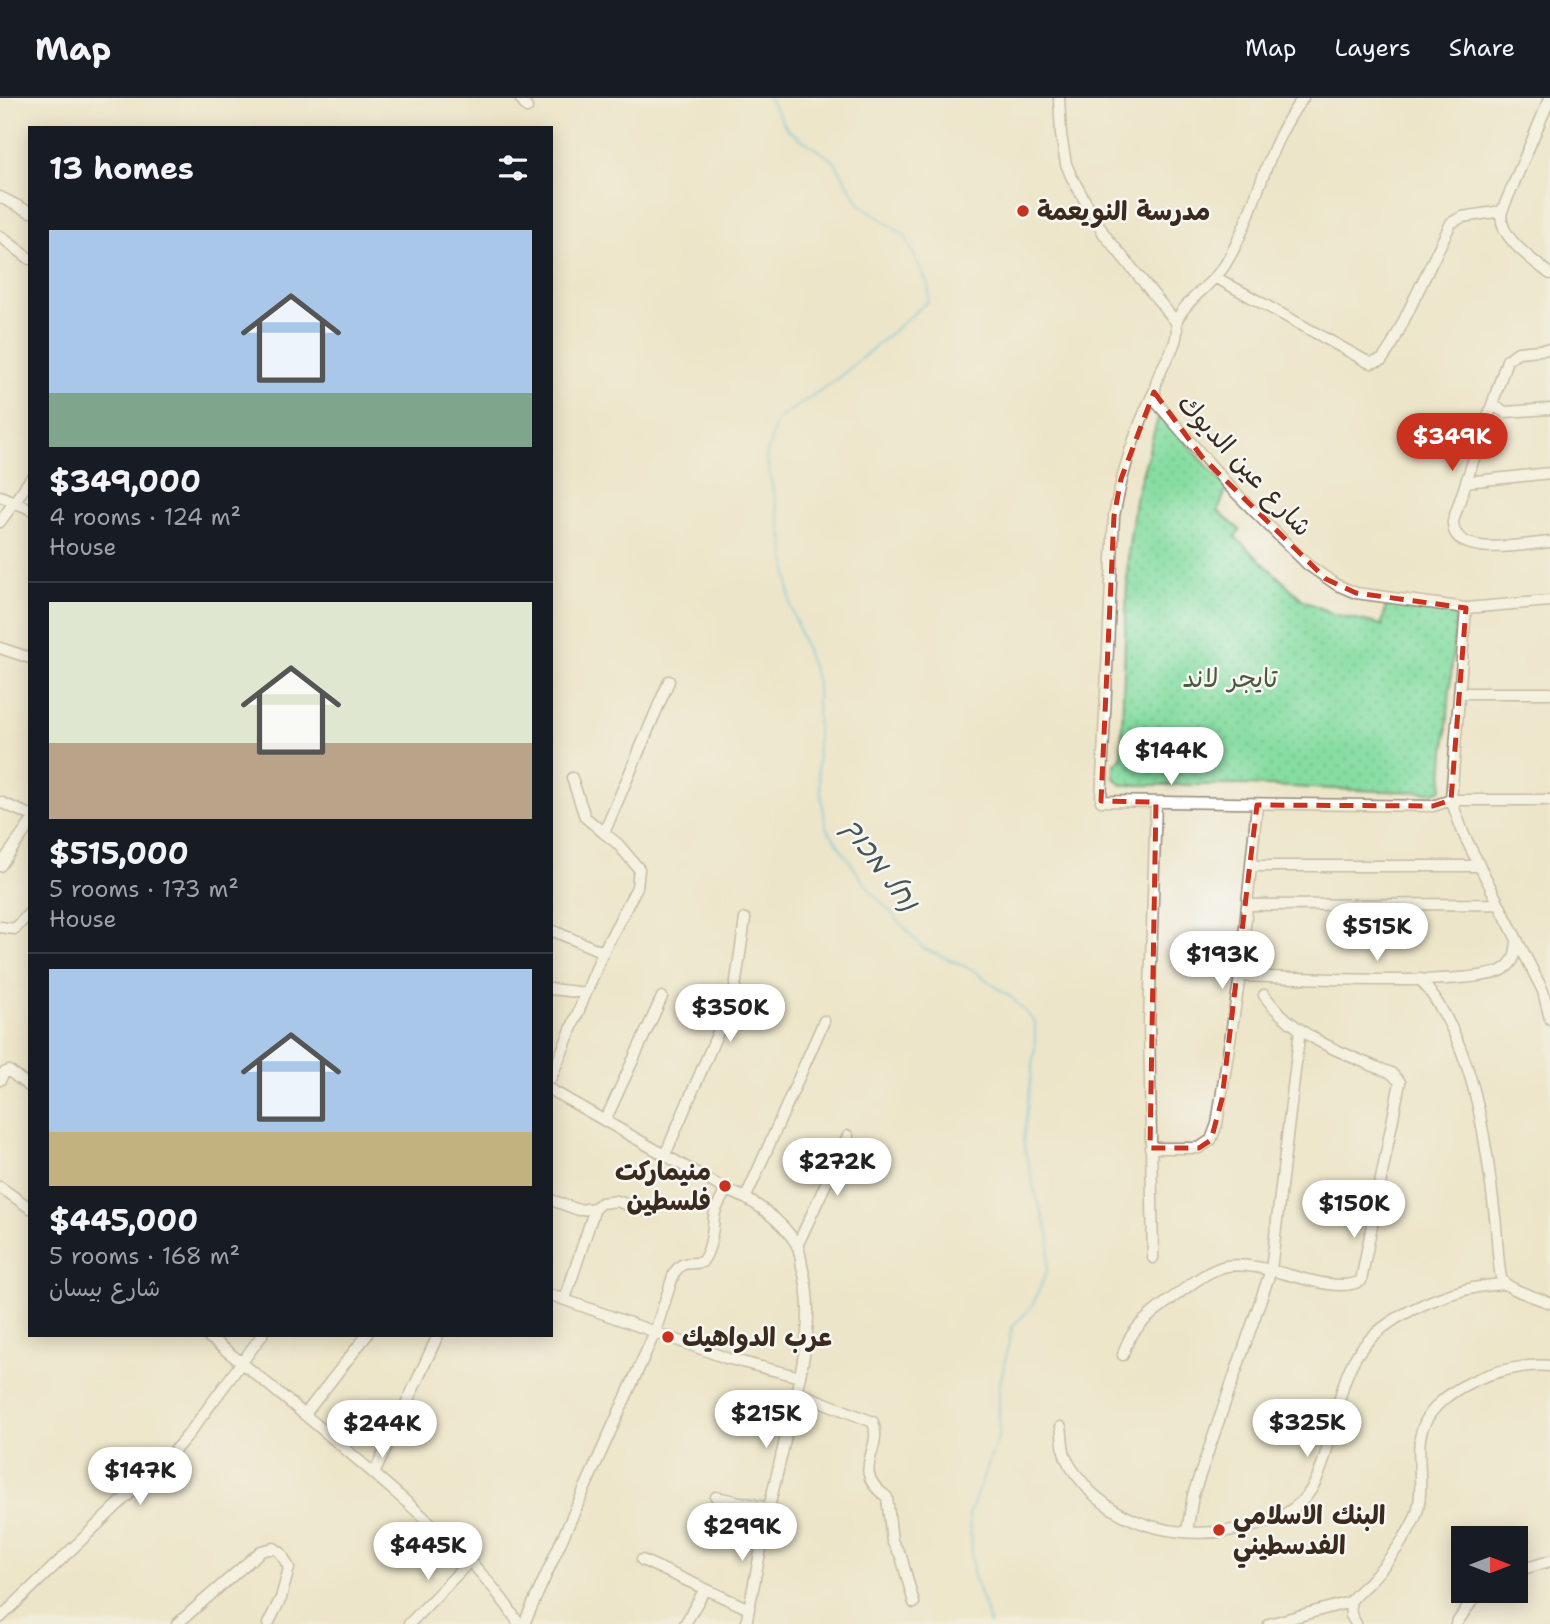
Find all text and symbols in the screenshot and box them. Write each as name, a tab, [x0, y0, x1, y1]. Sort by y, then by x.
text: Map	[35, 26, 111, 71]
text: Map	[1245, 32, 1296, 64]
text: Layers	[1334, 32, 1411, 64]
text: Share	[1449, 32, 1515, 64]
text: 13 homes	[49, 148, 194, 189]
icon: filters	[494, 149, 532, 187]
place label: مدرسة النويعمة	[1037, 193, 1210, 228]
marker: مدرسة النويعمة	[1015, 203, 1031, 219]
icon: home	[228, 275, 354, 401]
street label: شارع عين الديوك	[1169, 386, 1321, 544]
pin: $349K	[1403, 414, 1501, 473]
text: $349K	[1413, 421, 1491, 451]
text: $349,000	[49, 461, 201, 502]
text: 4 rooms · 124 m²	[49, 502, 241, 532]
text: House	[49, 532, 117, 562]
icon: home	[228, 647, 354, 773]
park label: تايجر لاند	[1182, 660, 1278, 695]
pin: $144K	[1122, 728, 1220, 787]
text: $144K	[1135, 735, 1207, 765]
water label: נחל מכוך	[834, 810, 929, 920]
text: $515,000	[49, 833, 189, 874]
text: 5 rooms · 173 m²	[49, 874, 239, 904]
text: House	[49, 904, 117, 934]
pin: $515K	[1328, 904, 1426, 963]
text: $515K	[1342, 911, 1412, 941]
pin: $193K	[1173, 932, 1271, 991]
text: $193K	[1186, 939, 1258, 969]
pin: $350K	[681, 984, 779, 1044]
text: $350K	[691, 992, 769, 1022]
icon: home	[228, 1014, 354, 1140]
pin: $272K	[788, 1138, 886, 1198]
text: $272K	[799, 1146, 875, 1176]
place label: منيماركت فلسطين	[615, 1153, 711, 1218]
marker: منيماركت فلسطين	[717, 1178, 733, 1194]
pin: $150K	[1305, 1180, 1403, 1240]
text: $150K	[1318, 1188, 1390, 1218]
text: $445,000	[49, 1200, 198, 1241]
text: 5 rooms · 168 m²	[49, 1241, 240, 1271]
text: شارع بيسان	[49, 1273, 160, 1303]
place label: عرب الدواهيك	[682, 1319, 832, 1354]
marker: عرب الدواهيك	[660, 1329, 676, 1345]
pin: $215K	[717, 1390, 815, 1450]
text: $215K	[731, 1398, 801, 1428]
pin: $244K	[333, 1400, 431, 1460]
pin: $325K	[1258, 1400, 1356, 1459]
text: $325K	[1269, 1407, 1346, 1437]
text: $244K	[343, 1408, 421, 1438]
pin: $147K	[91, 1448, 189, 1507]
text: $147K	[104, 1455, 176, 1485]
place label: البنك الاسلامي الفدسطيني	[1233, 1497, 1385, 1569]
pin: $299K	[693, 1504, 791, 1563]
text: $299K	[703, 1511, 781, 1541]
pin: $445K	[379, 1522, 477, 1582]
marker: البنك الاسلامي الفدسطيني	[1211, 1522, 1227, 1538]
north arrow	[1451, 1526, 1528, 1603]
map controls	[1451, 1526, 1528, 1603]
text: $445K	[389, 1530, 467, 1560]

